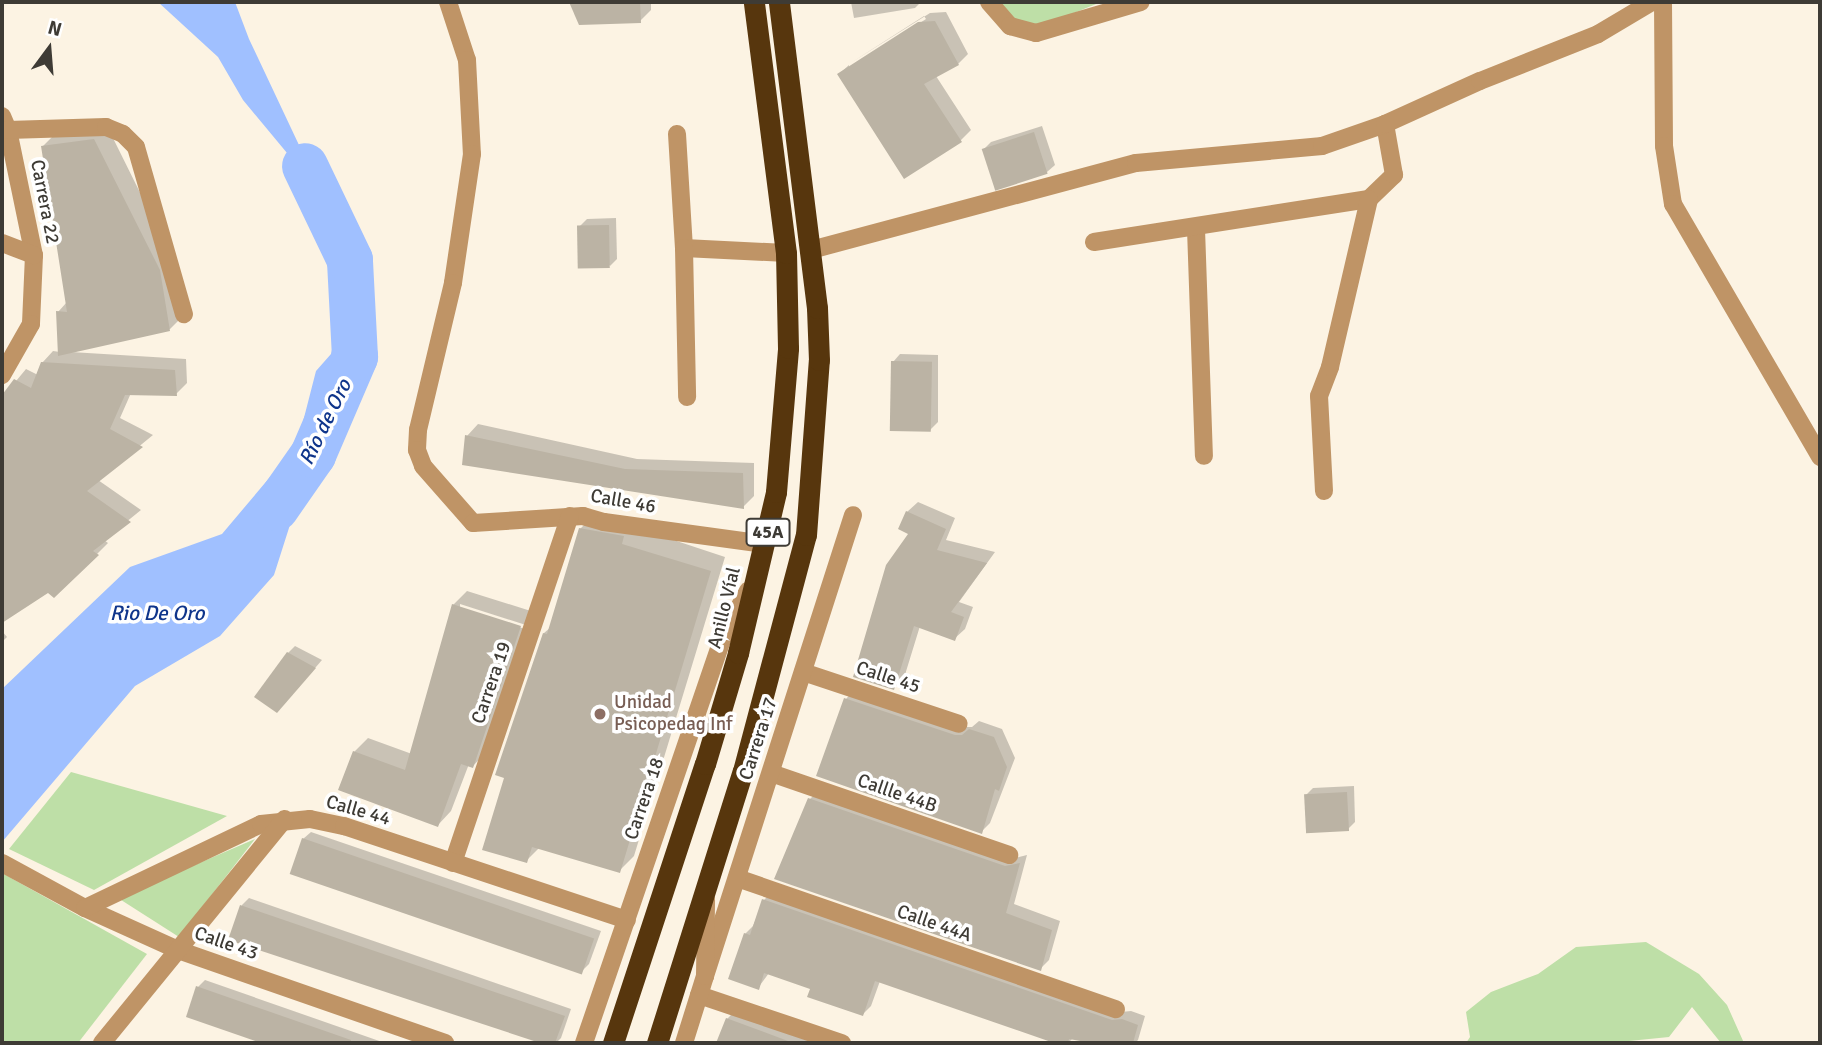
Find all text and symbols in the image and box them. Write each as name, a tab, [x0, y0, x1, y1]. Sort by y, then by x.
north arrow	[14, 14, 84, 84]
text: N	[45, 15, 64, 42]
street label: Carrera 22	[25, 158, 63, 246]
water label: Río de Oro	[293, 375, 357, 469]
street label: Calle 46	[589, 485, 657, 519]
road number: 45A	[745, 518, 791, 546]
street label: Anillo Víal	[704, 565, 746, 651]
water label: Rio De Oro	[110, 600, 204, 626]
street label: Carrera 19	[467, 639, 517, 727]
street label: Calle 45	[853, 657, 923, 699]
place label: Unidad Psicopedag Inf	[614, 692, 732, 736]
street label: Carrera 17	[735, 695, 783, 783]
marker: Unidad Psicopedag Inf	[592, 706, 608, 722]
street label: Carrera 18	[620, 755, 670, 843]
street label: Callle 44B	[854, 770, 940, 818]
street label: Calle 44	[323, 791, 393, 831]
street label: Calle 44A	[894, 901, 974, 947]
street label: Calle 43	[191, 922, 261, 966]

